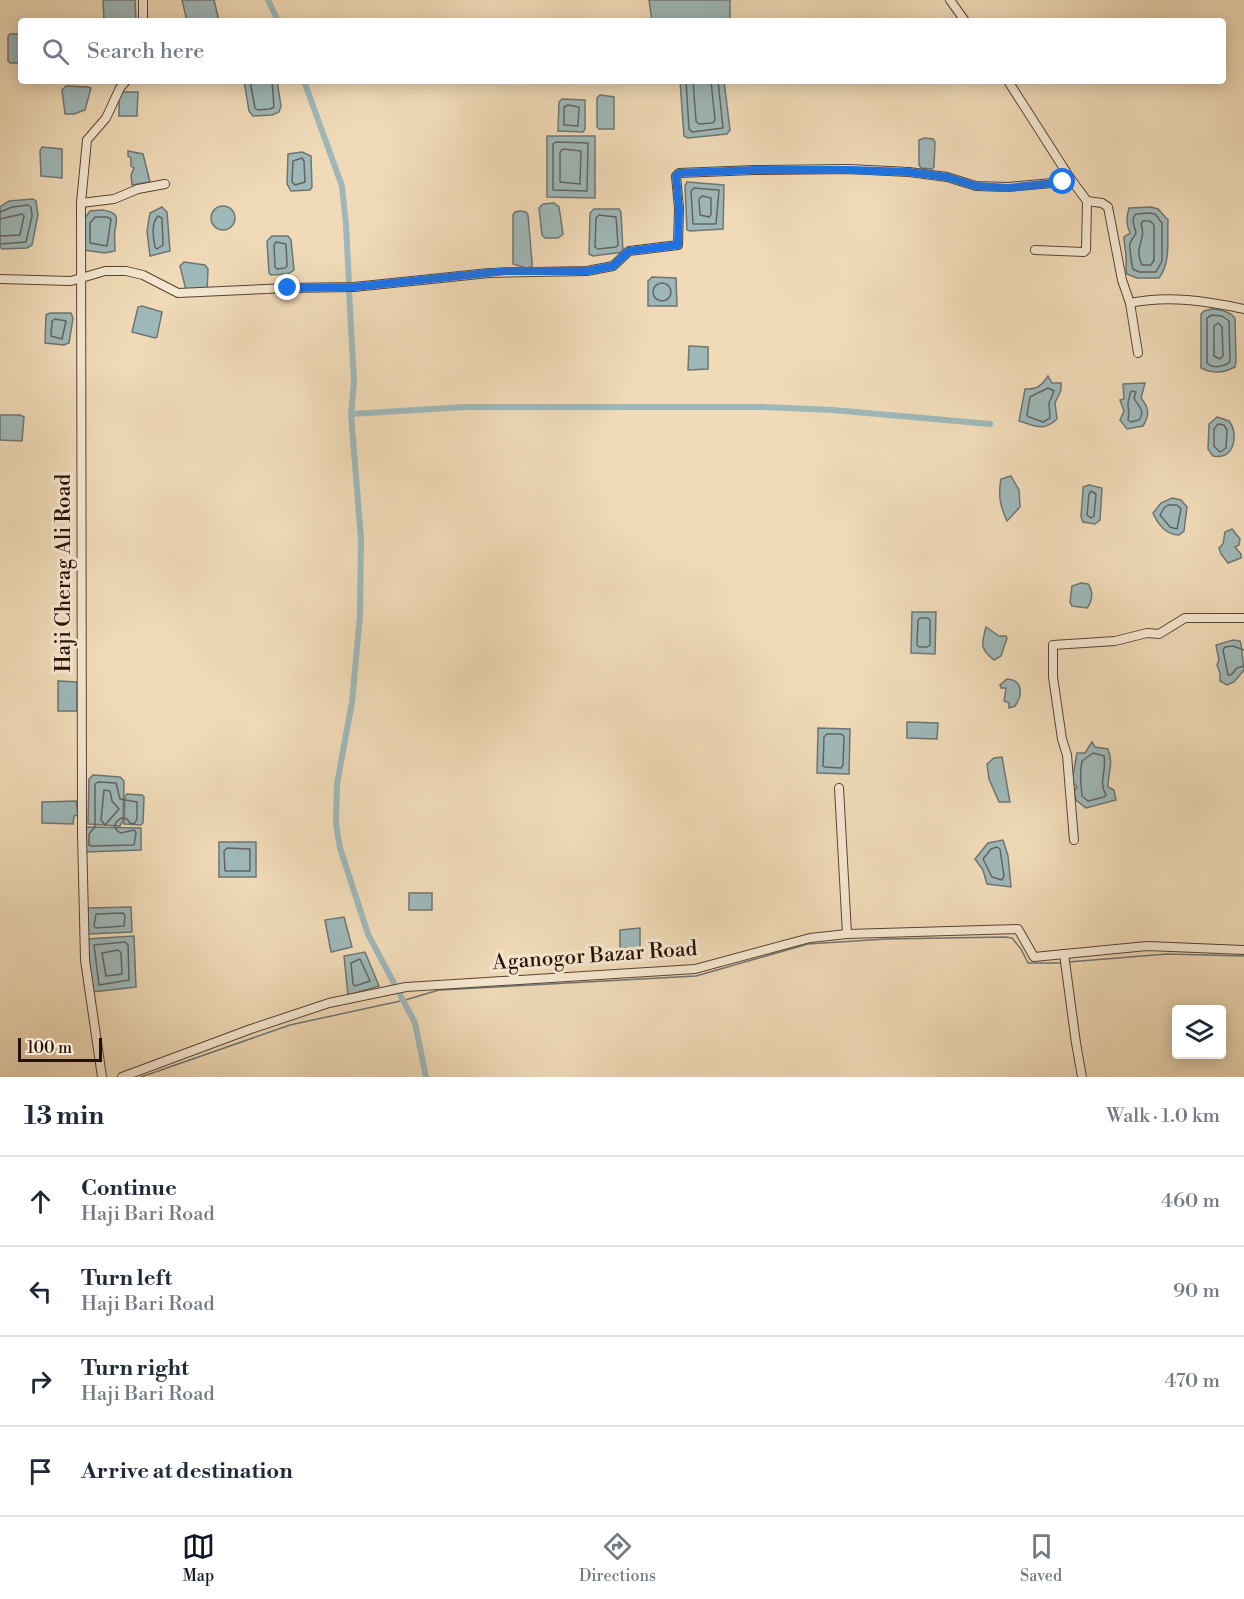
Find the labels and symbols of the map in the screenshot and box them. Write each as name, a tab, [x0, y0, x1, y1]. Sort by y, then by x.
route start	[1049, 168, 1075, 194]
route end	[274, 274, 300, 300]
street label: Haji Cherag Ali Road	[51, 474, 77, 672]
street label: Aganogor Bazar Road	[491, 936, 698, 976]
scale bar	[18, 1035, 102, 1062]

